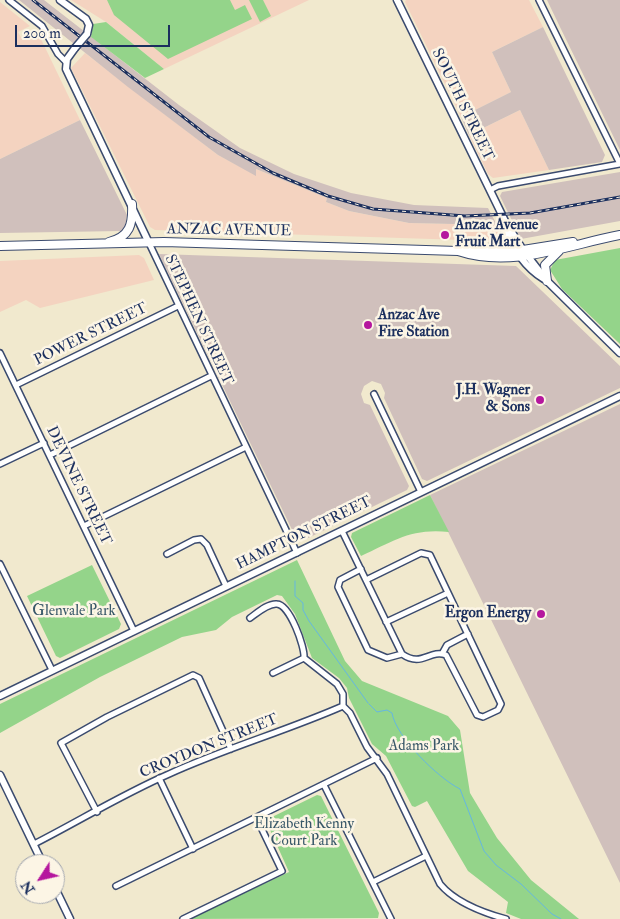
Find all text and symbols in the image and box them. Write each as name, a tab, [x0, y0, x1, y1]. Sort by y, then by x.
scale bar	[18, 15, 172, 47]
text: 200 m	[23, 24, 61, 43]
street label: SOUTH STREET	[427, 46, 497, 164]
place label: Anzac Avenue Fruit Mart	[455, 217, 538, 252]
street label: ANZAC AVENUE	[167, 221, 291, 241]
marker: Anzac Avenue Fruit Mart	[439, 229, 451, 241]
street label: STEPHEN STREET	[160, 252, 236, 388]
street label: POWER STREET	[32, 300, 150, 370]
place label: Anzac Ave Fire Station	[378, 307, 449, 342]
marker: Anzac Ave Fire Station	[362, 319, 374, 331]
place label: J.H. Wagner & Sons	[456, 382, 530, 417]
marker: J.H. Wagner & Sons	[534, 394, 546, 406]
street label: DEVINE STREET	[41, 424, 115, 548]
street label: HAMPTON STREET	[234, 493, 374, 575]
park label: Glenvale Park	[32, 603, 116, 621]
place label: Ergon Energy	[445, 605, 531, 623]
marker: Ergon Energy	[535, 608, 547, 620]
street label: CROYDON STREET	[137, 711, 281, 783]
park label: Adams Park	[389, 738, 459, 756]
park label: Elizabeth Kenny Court Park	[254, 816, 354, 851]
north arrow	[15, 854, 65, 904]
text: N	[18, 877, 39, 897]

